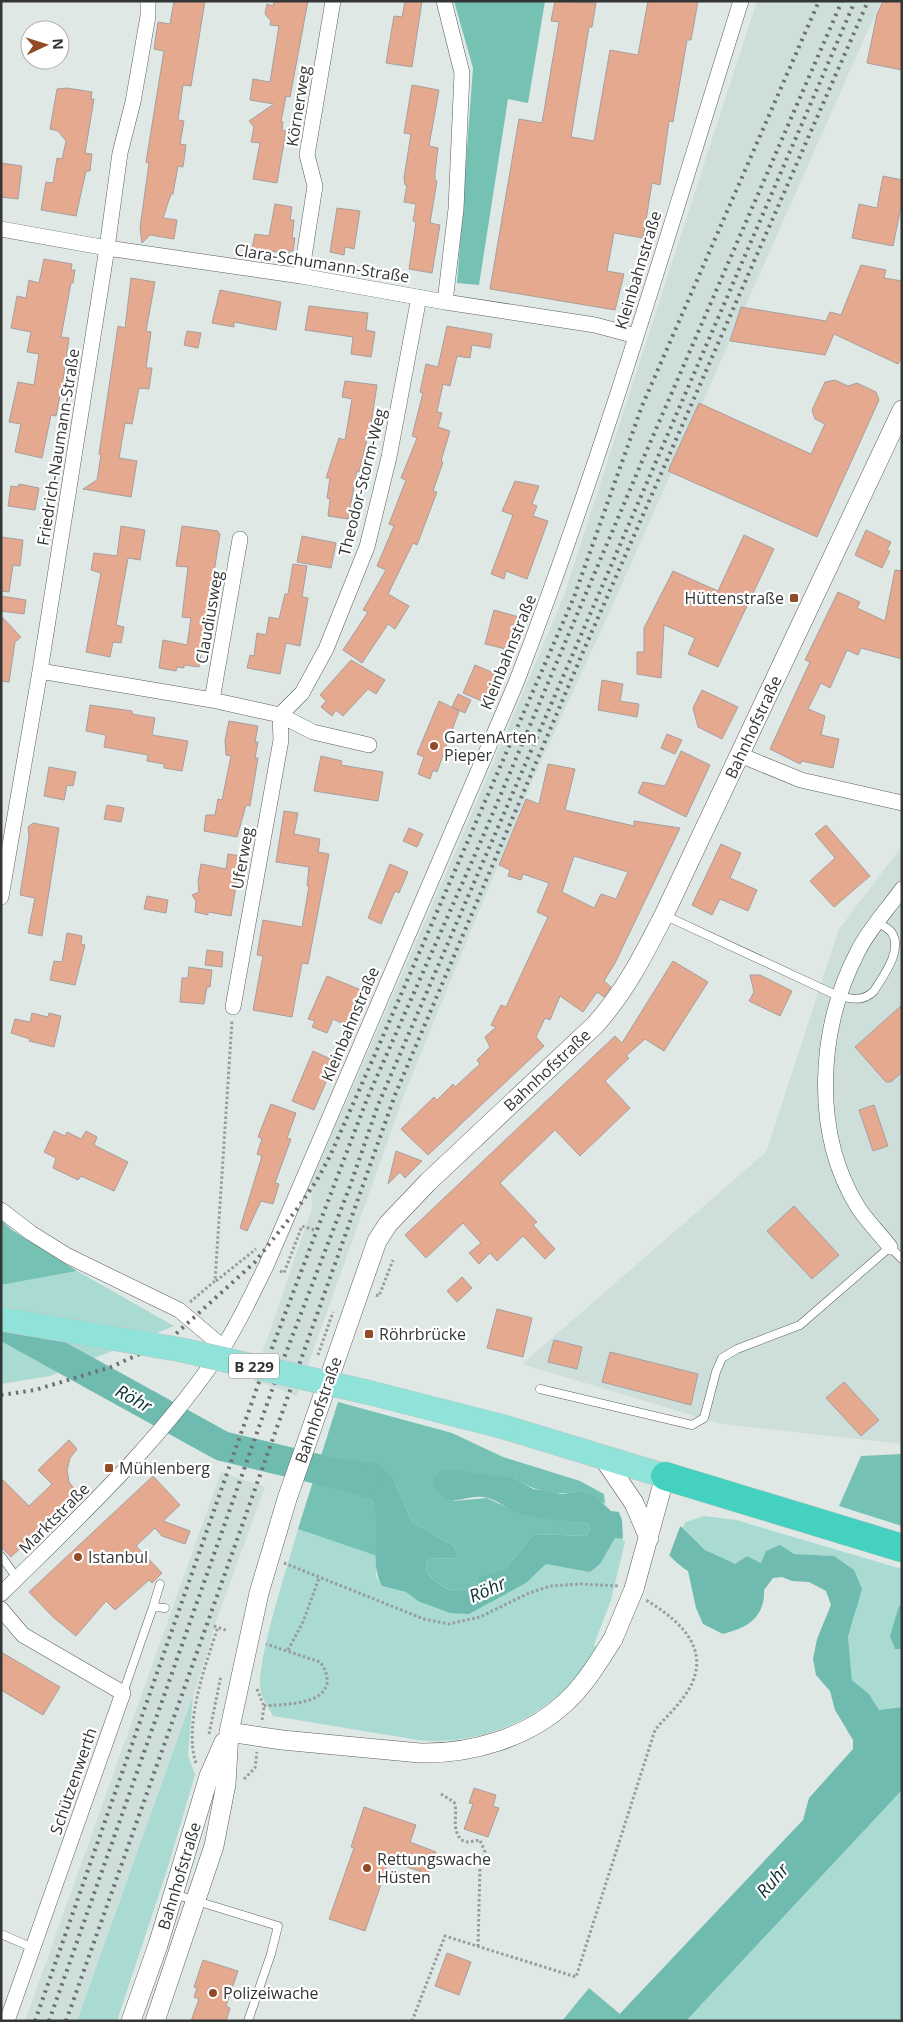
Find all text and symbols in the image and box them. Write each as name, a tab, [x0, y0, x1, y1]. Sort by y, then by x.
north arrow	[20, 20, 70, 70]
text: N	[49, 38, 68, 50]
street label: Körnerweg	[281, 64, 315, 148]
street label: Kleinbahnstraße	[610, 208, 666, 332]
street label: Clara-Schumann-Straße	[233, 238, 411, 288]
street label: Friedrich-Naumann-Straße	[32, 347, 84, 547]
street label: Theodor-Storm-Weg	[333, 406, 391, 558]
street label: Claudiusweg	[190, 568, 228, 665]
place label: Hüttenstraße	[684, 587, 784, 609]
street label: Kleinbahnstraße	[475, 591, 541, 713]
marker: Hüttenstraße	[788, 592, 800, 604]
street label: Bahnhofstraße	[719, 672, 787, 782]
place label: GartenArten Pieper	[444, 726, 537, 766]
marker: GartenArten Pieper	[428, 740, 440, 752]
street label: Uferweg	[226, 825, 258, 891]
street label: Kleinbahnstraße	[316, 963, 384, 1085]
street label: Bahnhofstraße	[499, 1024, 595, 1116]
place label: Röhrbrücke	[379, 1323, 466, 1345]
marker: Röhrbrücke	[363, 1328, 375, 1340]
road number: B 229	[229, 1354, 279, 1378]
street label: Bahnhofstraße	[289, 1354, 347, 1466]
water label: Röhr	[112, 1378, 157, 1418]
place label: Mühlenberg	[119, 1457, 210, 1479]
marker: Mühlenberg	[103, 1462, 115, 1474]
street label: Marktstraße	[14, 1478, 94, 1558]
place label: Istanbul	[88, 1546, 148, 1568]
marker: Istanbul	[72, 1551, 84, 1563]
water label: Röhr	[465, 1570, 510, 1608]
street label: Schützenwerth	[44, 1725, 102, 1837]
street label: Bahnhofstraße	[152, 1820, 206, 1932]
place label: Rettungswache Hüsten	[377, 1848, 491, 1888]
water label: Ruhr	[750, 1857, 794, 1902]
marker: Rettungswache Hüsten	[361, 1862, 373, 1874]
place label: Polizeiwache	[223, 1982, 319, 2004]
marker: Polizeiwache	[207, 1987, 219, 1999]

